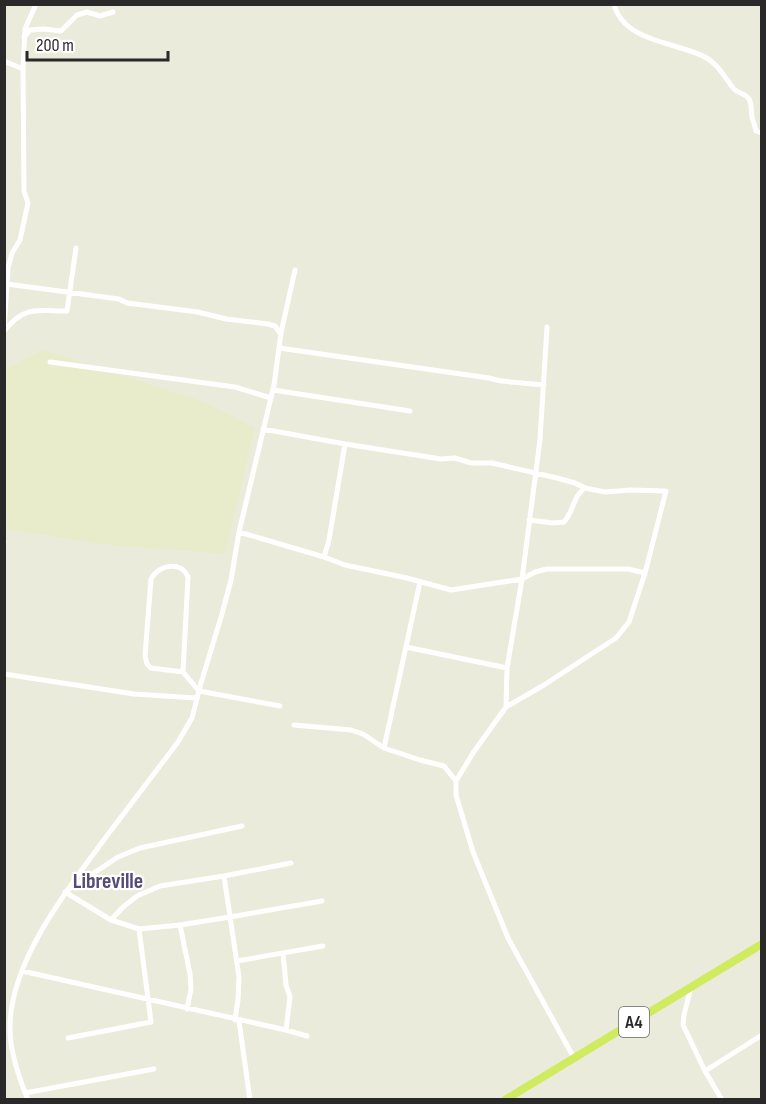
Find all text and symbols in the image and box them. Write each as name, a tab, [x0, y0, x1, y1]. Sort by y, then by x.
scale bar	[27, 24, 168, 62]
text: 200 m	[36, 35, 74, 56]
district label: Libreville	[73, 868, 143, 895]
road number: A4	[619, 1007, 649, 1037]

